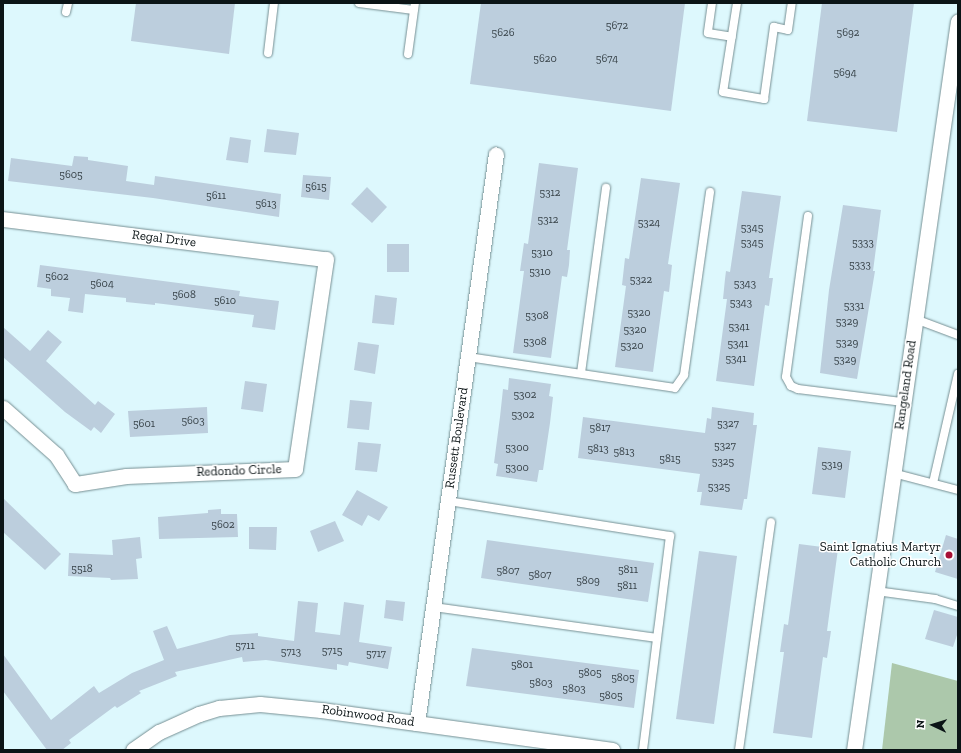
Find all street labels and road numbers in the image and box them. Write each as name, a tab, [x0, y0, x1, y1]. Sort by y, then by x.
street label: Regal Drive	[131, 227, 197, 251]
street label: Rangeland Road	[892, 339, 920, 431]
street label: Russett Boulevard	[442, 386, 472, 490]
street label: Redondo Circle	[196, 462, 282, 480]
street label: Robinwood Road	[321, 702, 415, 730]

